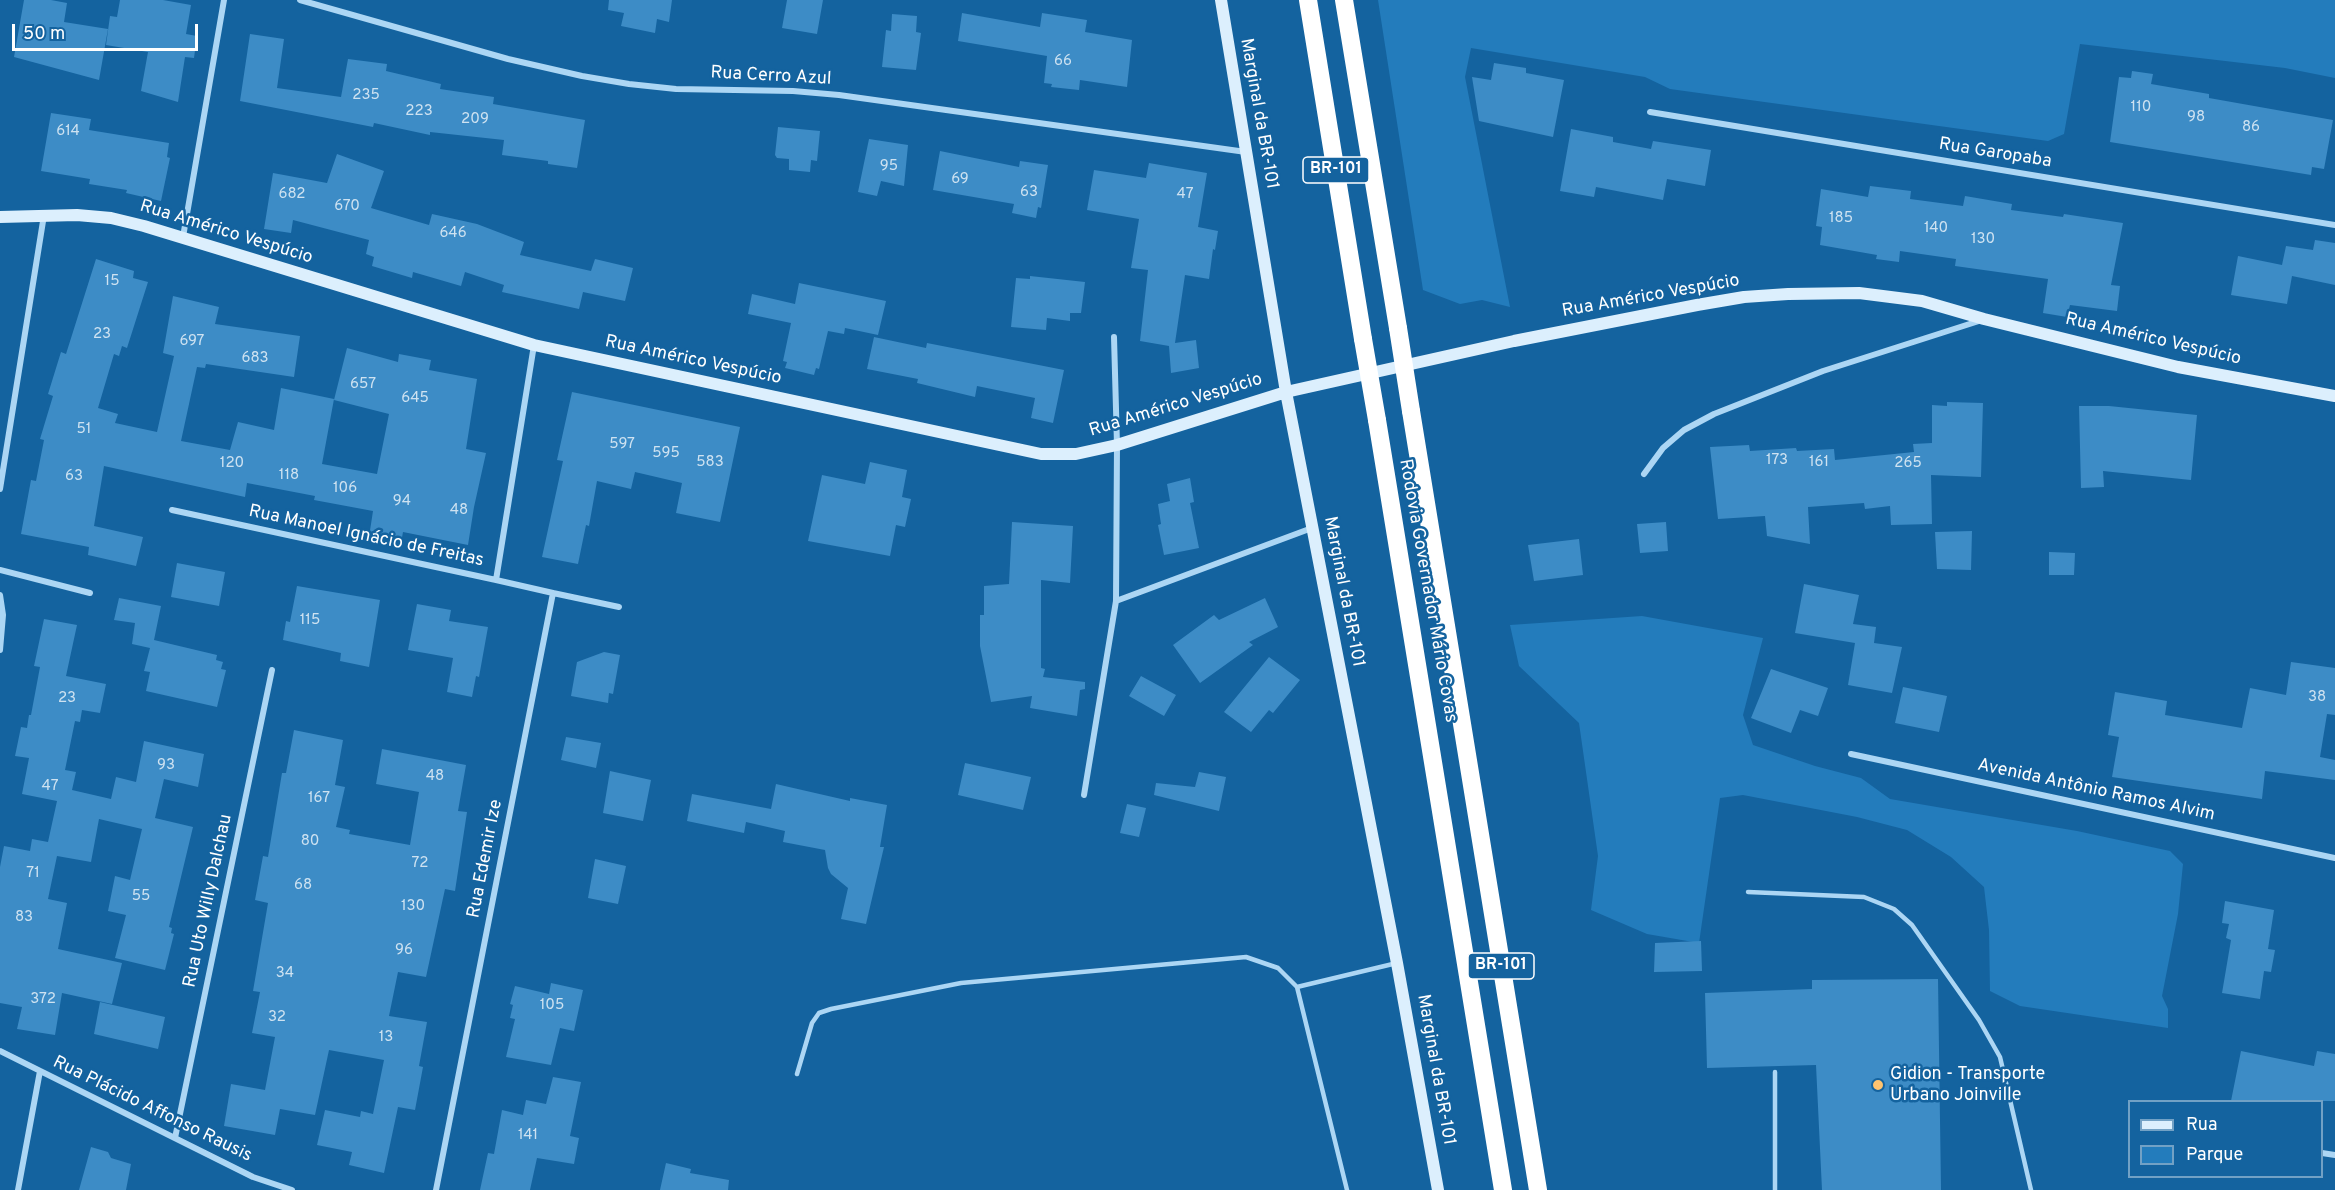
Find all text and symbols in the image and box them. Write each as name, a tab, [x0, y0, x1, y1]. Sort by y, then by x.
scale bar	[15, 12, 201, 50]
text: 50 m	[23, 23, 65, 46]
street label: Marginal da BR-101	[1234, 37, 1282, 191]
house number: 66	[1054, 53, 1072, 71]
street label: Rua Cerro Azul	[710, 63, 832, 91]
house number: 235	[352, 87, 380, 105]
house number: 110	[2131, 99, 2151, 117]
house number: 223	[405, 103, 433, 121]
house number: 98	[2187, 109, 2205, 127]
house number: 209	[461, 111, 489, 129]
house number: 86	[2242, 119, 2260, 137]
house number: 614	[56, 123, 80, 141]
street label: Rua Garopaba	[1937, 134, 2053, 174]
road number: BR-101	[1303, 157, 1369, 183]
house number: 95	[880, 158, 898, 176]
house number: 69	[951, 171, 969, 189]
house number: 63	[1020, 184, 1038, 202]
house number: 682	[279, 186, 305, 204]
house number: 47	[1177, 186, 1193, 204]
street label: Rua Américo Vespúcio	[137, 196, 315, 270]
house number: 670	[334, 198, 360, 216]
house number: 185	[1829, 210, 1853, 228]
house number: 140	[1924, 220, 1948, 238]
house number: 646	[439, 225, 467, 243]
house number: 130	[1971, 231, 1995, 249]
street label: Rua Américo Vespúcio	[1561, 271, 1741, 323]
house number: 15	[105, 273, 119, 291]
street label: Rua Américo Vespúcio	[2063, 309, 2243, 371]
house number: 23	[93, 326, 111, 344]
street label: Rua Américo Vespúcio	[603, 332, 783, 390]
house number: 697	[180, 333, 204, 351]
house number: 683	[241, 350, 269, 368]
street label: Rua Américo Vespúcio	[1087, 369, 1265, 443]
house number: 657	[350, 376, 376, 394]
house number: 645	[401, 390, 429, 408]
house number: 51	[77, 421, 91, 439]
house number: 597	[609, 436, 635, 454]
house number: 595	[652, 445, 680, 463]
house number: 173	[1766, 452, 1788, 470]
house number: 583	[696, 454, 724, 472]
house number: 161	[1809, 454, 1829, 472]
house number: 120	[220, 455, 244, 473]
house number: 265	[1894, 455, 1922, 473]
street label: Rodovia Governador Mário Covas	[1393, 458, 1461, 724]
house number: 118	[279, 467, 299, 485]
house number: 63	[65, 468, 83, 486]
house number: 106	[333, 480, 357, 498]
house number: 94	[393, 493, 411, 511]
street label: Rua Manoel Ignácio de Freitas	[247, 502, 485, 572]
house number: 48	[450, 502, 468, 520]
street label: Marginal da BR-101	[1318, 515, 1368, 669]
house number: 115	[300, 612, 320, 630]
house number: 38	[2308, 689, 2326, 707]
house number: 23	[58, 690, 76, 708]
street label: Avenida Antônio Ramos Alvim	[1975, 755, 2217, 827]
house number: 93	[157, 757, 175, 775]
house number: 48	[426, 768, 444, 786]
house number: 47	[42, 778, 58, 796]
house number: 167	[308, 790, 330, 808]
street label: Rua Edemir Ize	[464, 798, 508, 920]
street label: Rua Uto Willy Dalchau	[180, 812, 238, 990]
house number: 80	[301, 833, 319, 851]
house number: 72	[412, 855, 428, 873]
house number: 71	[26, 865, 40, 883]
house number: 68	[294, 877, 312, 895]
house number: 55	[132, 888, 150, 906]
house number: 130	[401, 898, 425, 916]
house number: 83	[15, 909, 33, 927]
house number: 96	[395, 942, 413, 960]
road number: BR-101	[1468, 953, 1534, 979]
house number: 34	[276, 965, 294, 983]
house number: 372	[30, 991, 56, 1009]
street label: Marginal da BR-101	[1411, 993, 1459, 1147]
house number: 105	[540, 997, 564, 1015]
house number: 32	[268, 1009, 286, 1027]
house number: 13	[379, 1029, 393, 1047]
street label: Rua Plácido Affonso Rausis	[49, 1052, 255, 1168]
place label: Gidion - Transporte Urbano Joinville	[1890, 1064, 2045, 1106]
marker: Gidion - Transporte Urbano Joinville	[1871, 1078, 1885, 1092]
legend	[2128, 1100, 2323, 1178]
text: Rua	[2186, 1114, 2217, 1137]
house number: 141	[518, 1127, 538, 1145]
text: Parque	[2186, 1144, 2243, 1167]

